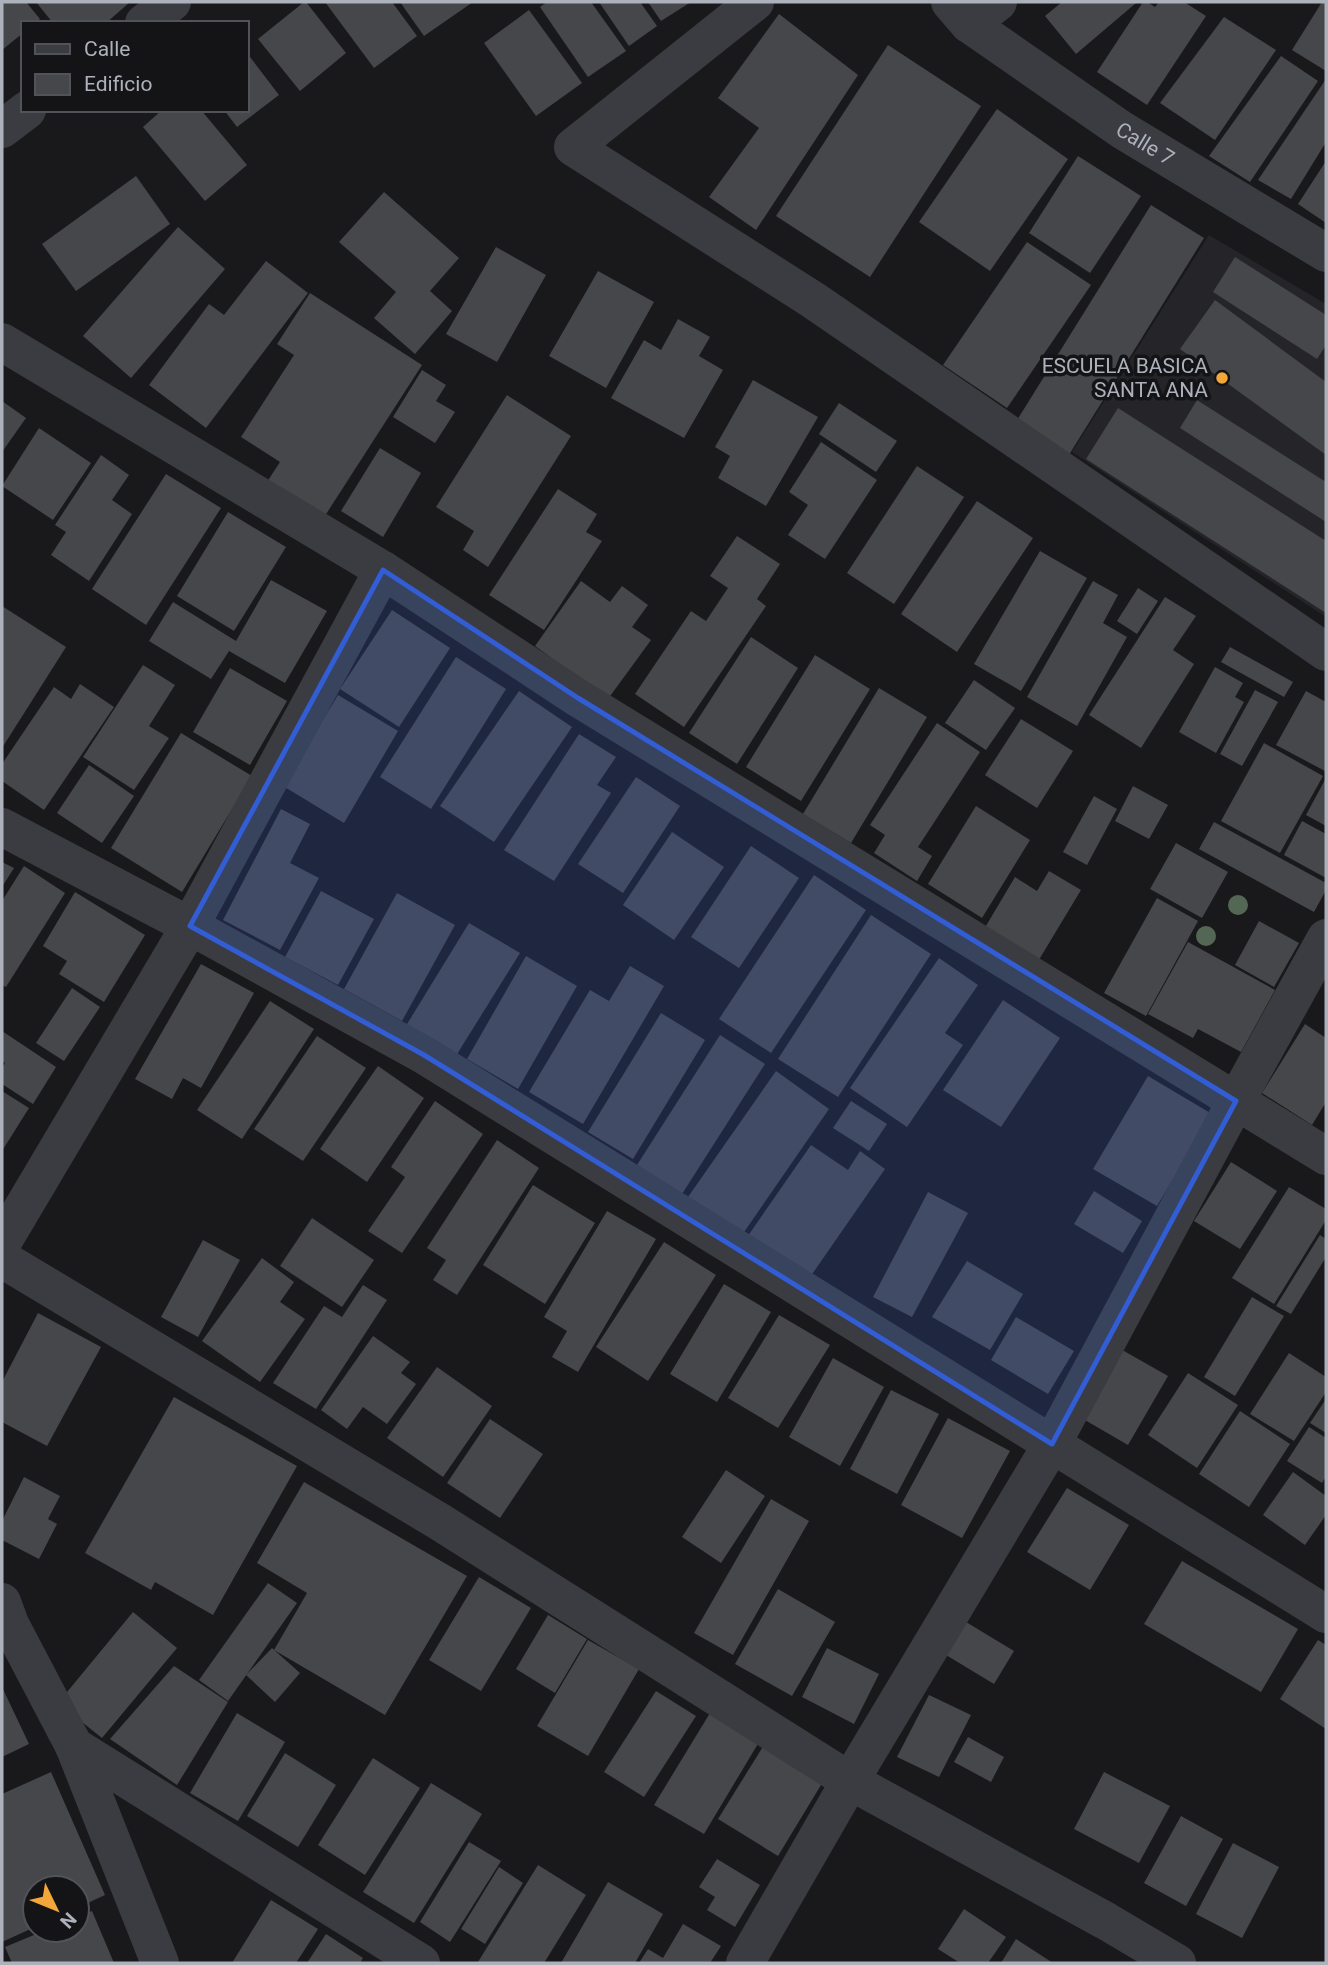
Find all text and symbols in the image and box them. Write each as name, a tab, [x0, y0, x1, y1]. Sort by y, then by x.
legend	[21, 21, 248, 112]
text: Calle	[84, 37, 130, 61]
text: Edificio	[84, 72, 152, 96]
street label: Calle 7	[1112, 117, 1178, 171]
place label: ESCUELA BASICA SANTA ANA	[1042, 354, 1208, 402]
marker: ESCUELA BASICA SANTA ANA	[1214, 370, 1230, 386]
north arrow	[21, 1874, 91, 1944]
text: N	[55, 1908, 81, 1933]

